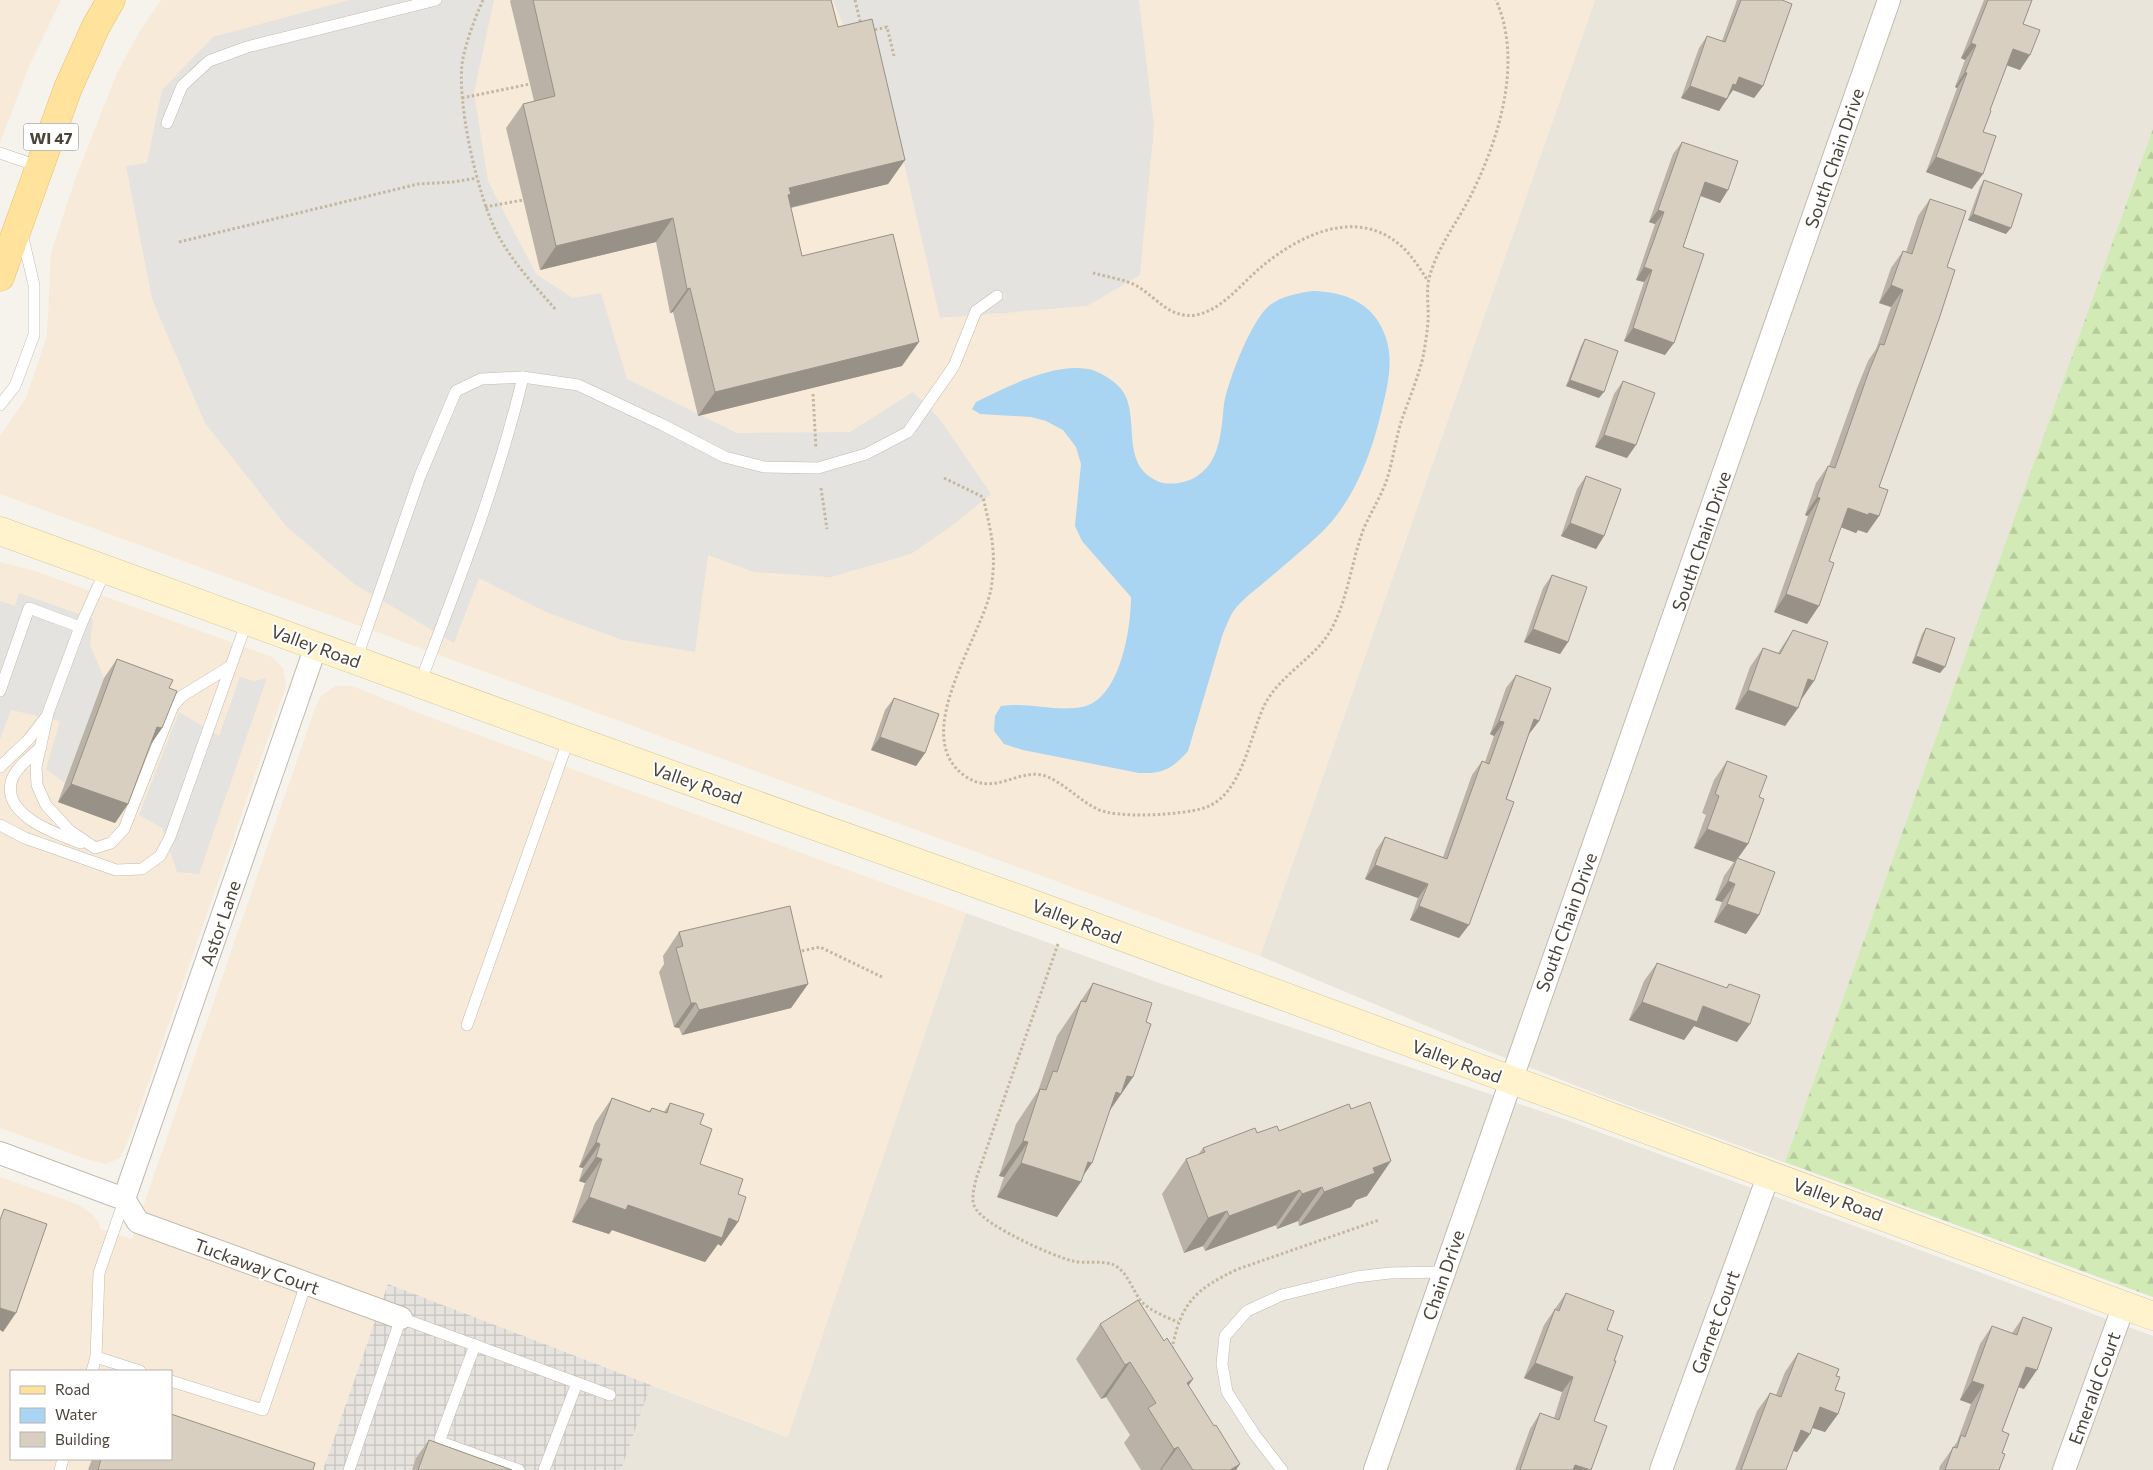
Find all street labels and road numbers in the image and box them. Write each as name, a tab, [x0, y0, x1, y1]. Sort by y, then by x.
street label: South Chain Drive	[1800, 85, 1868, 231]
road number: WI 47	[23, 124, 78, 150]
street label: South Chain Drive	[1667, 468, 1735, 614]
street label: Valley Road	[268, 620, 364, 672]
street label: Valley Road	[649, 757, 745, 809]
street label: South Chain Drive	[1531, 849, 1601, 995]
street label: Astor Lane	[195, 877, 245, 969]
street label: Valley Road	[1029, 894, 1125, 948]
street label: Valley Road	[1409, 1035, 1505, 1087]
street label: Valley Road	[1790, 1173, 1886, 1225]
street label: Chain Drive	[1417, 1227, 1469, 1323]
street label: Tuckaway Court	[191, 1233, 323, 1299]
street label: Garnet Court	[1686, 1267, 1744, 1377]
street label: Emerald Court	[2063, 1329, 2125, 1447]

